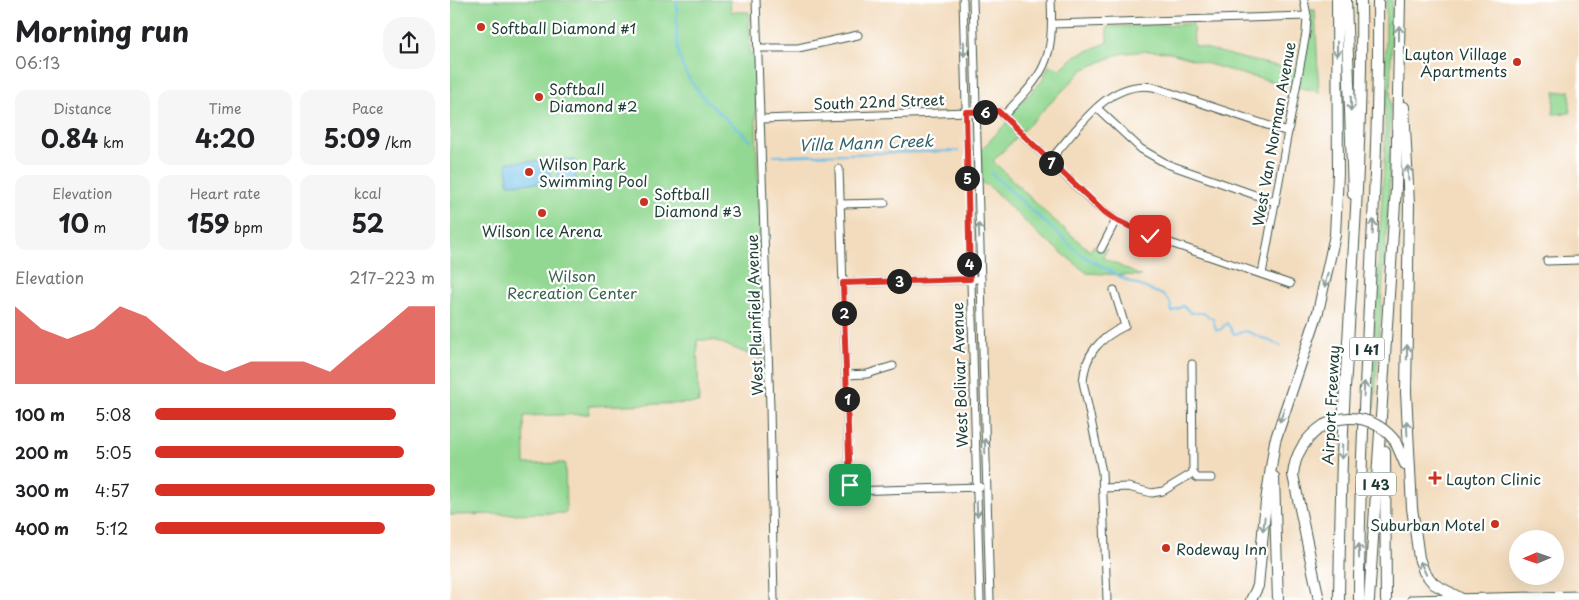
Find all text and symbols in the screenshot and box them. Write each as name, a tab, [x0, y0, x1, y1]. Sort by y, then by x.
text: Morning run	[15, 9, 189, 52]
place label: Softball Diamond #1	[491, 16, 636, 39]
button: share	[383, 17, 435, 69]
marker: Softball Diamond #1	[475, 21, 487, 33]
one-way arrow	[1394, 25, 1404, 42]
one-way arrow	[959, 40, 969, 56]
street label: West Van Norman Avenue	[1245, 40, 1301, 228]
one-way arrow	[1332, 40, 1342, 56]
place label: Layton Village Apartments	[1405, 42, 1507, 82]
text: 06:13	[15, 50, 60, 74]
marker: Layton Village Apartments	[1511, 56, 1523, 68]
place label: Softball Diamond #2	[549, 77, 638, 117]
street label: South 22nd Street	[813, 87, 945, 115]
marker: Softball Diamond #2	[533, 91, 545, 103]
one-way arrow	[1346, 95, 1356, 111]
text: Distance	[53, 98, 112, 119]
text: Time	[208, 98, 242, 119]
text: Pace	[352, 98, 383, 119]
pin: 6	[972, 100, 998, 124]
text: 6	[981, 102, 990, 123]
text: 0.84	[41, 119, 98, 157]
text: 4:20	[195, 119, 255, 157]
text: 5:09	[324, 119, 380, 157]
water label: Villa Mann Creek	[798, 128, 935, 156]
text: km	[98, 132, 124, 153]
text: /km	[380, 132, 412, 153]
pin: 7	[1038, 150, 1064, 176]
place label: Wilson Park Swimming Pool	[539, 152, 648, 192]
text: 7	[1047, 153, 1056, 174]
one-way arrow	[1404, 165, 1413, 181]
marker: Wilson Park Swimming Pool	[523, 166, 535, 178]
pin: 5	[954, 166, 980, 190]
text: 5	[963, 168, 972, 189]
place label: Softball Diamond #3	[654, 182, 742, 222]
text: Elevation	[52, 183, 113, 204]
text: Heart rate	[190, 183, 260, 204]
text: kcal	[354, 183, 382, 204]
marker: Softball Diamond #3	[638, 196, 650, 208]
text: 10	[58, 204, 89, 242]
text: 159	[187, 204, 230, 242]
text: 52	[351, 204, 384, 242]
marker: Wilson Ice Arena	[536, 207, 548, 219]
pin	[1129, 215, 1171, 257]
text: m	[89, 217, 106, 238]
text: bpm	[230, 217, 263, 238]
place label: Wilson Ice Arena	[482, 219, 603, 242]
one-way arrow	[1369, 219, 1378, 235]
icon: check	[1136, 222, 1164, 250]
one-way arrow	[975, 224, 984, 240]
street label: West Plainfield Avenue	[740, 234, 768, 396]
pin: 4	[956, 252, 982, 276]
text: 4	[965, 254, 974, 275]
park label: Wilson Recreation Center	[507, 264, 637, 304]
text: Elevation	[15, 265, 84, 289]
text: 217–223 m	[349, 265, 435, 289]
pin: 3	[886, 268, 912, 294]
text: 3	[895, 271, 904, 292]
one-way arrow	[1321, 272, 1330, 288]
pin: 2	[832, 300, 856, 326]
street label: West Bolivar Avenue	[945, 302, 973, 448]
text: 2	[840, 303, 849, 324]
road number: I 41	[1350, 338, 1384, 360]
one-way arrow	[1402, 344, 1411, 360]
street label: Airport Freeway	[1315, 345, 1345, 465]
one-way arrow	[1360, 381, 1369, 397]
pin: 1	[834, 386, 860, 412]
text: 1	[844, 389, 851, 410]
text: 100 m	[15, 402, 65, 426]
text: 5:08	[95, 402, 132, 426]
one-way arrow	[1276, 407, 1286, 423]
one-way arrow	[1402, 420, 1411, 436]
one-way arrow	[980, 439, 990, 455]
text: 200 m	[15, 440, 69, 464]
text: 5:05	[95, 440, 132, 464]
one-way arrow	[1338, 444, 1347, 460]
pin	[829, 464, 871, 506]
place label: Layton Clinic	[1446, 467, 1541, 490]
icon: arrive	[836, 471, 864, 499]
marker: Layton Clinic	[1428, 471, 1442, 485]
road number: I 43	[1356, 472, 1396, 496]
text: 300 m	[15, 478, 69, 502]
text: 4:57	[95, 478, 129, 502]
one-way arrow	[972, 500, 981, 516]
place label: Suburban Motel	[1370, 513, 1485, 536]
one-way arrow	[1259, 515, 1269, 531]
text: 400 m	[15, 516, 69, 540]
text: 5:12	[95, 516, 128, 540]
marker: Suburban Motel	[1489, 518, 1501, 530]
north arrow	[1509, 530, 1564, 585]
map controls	[1509, 530, 1564, 585]
place label: Rodeway Inn	[1176, 537, 1267, 560]
marker: Rodeway Inn	[1160, 542, 1172, 554]
one-way arrow	[1354, 544, 1364, 560]
one-way arrow	[1418, 561, 1428, 576]

